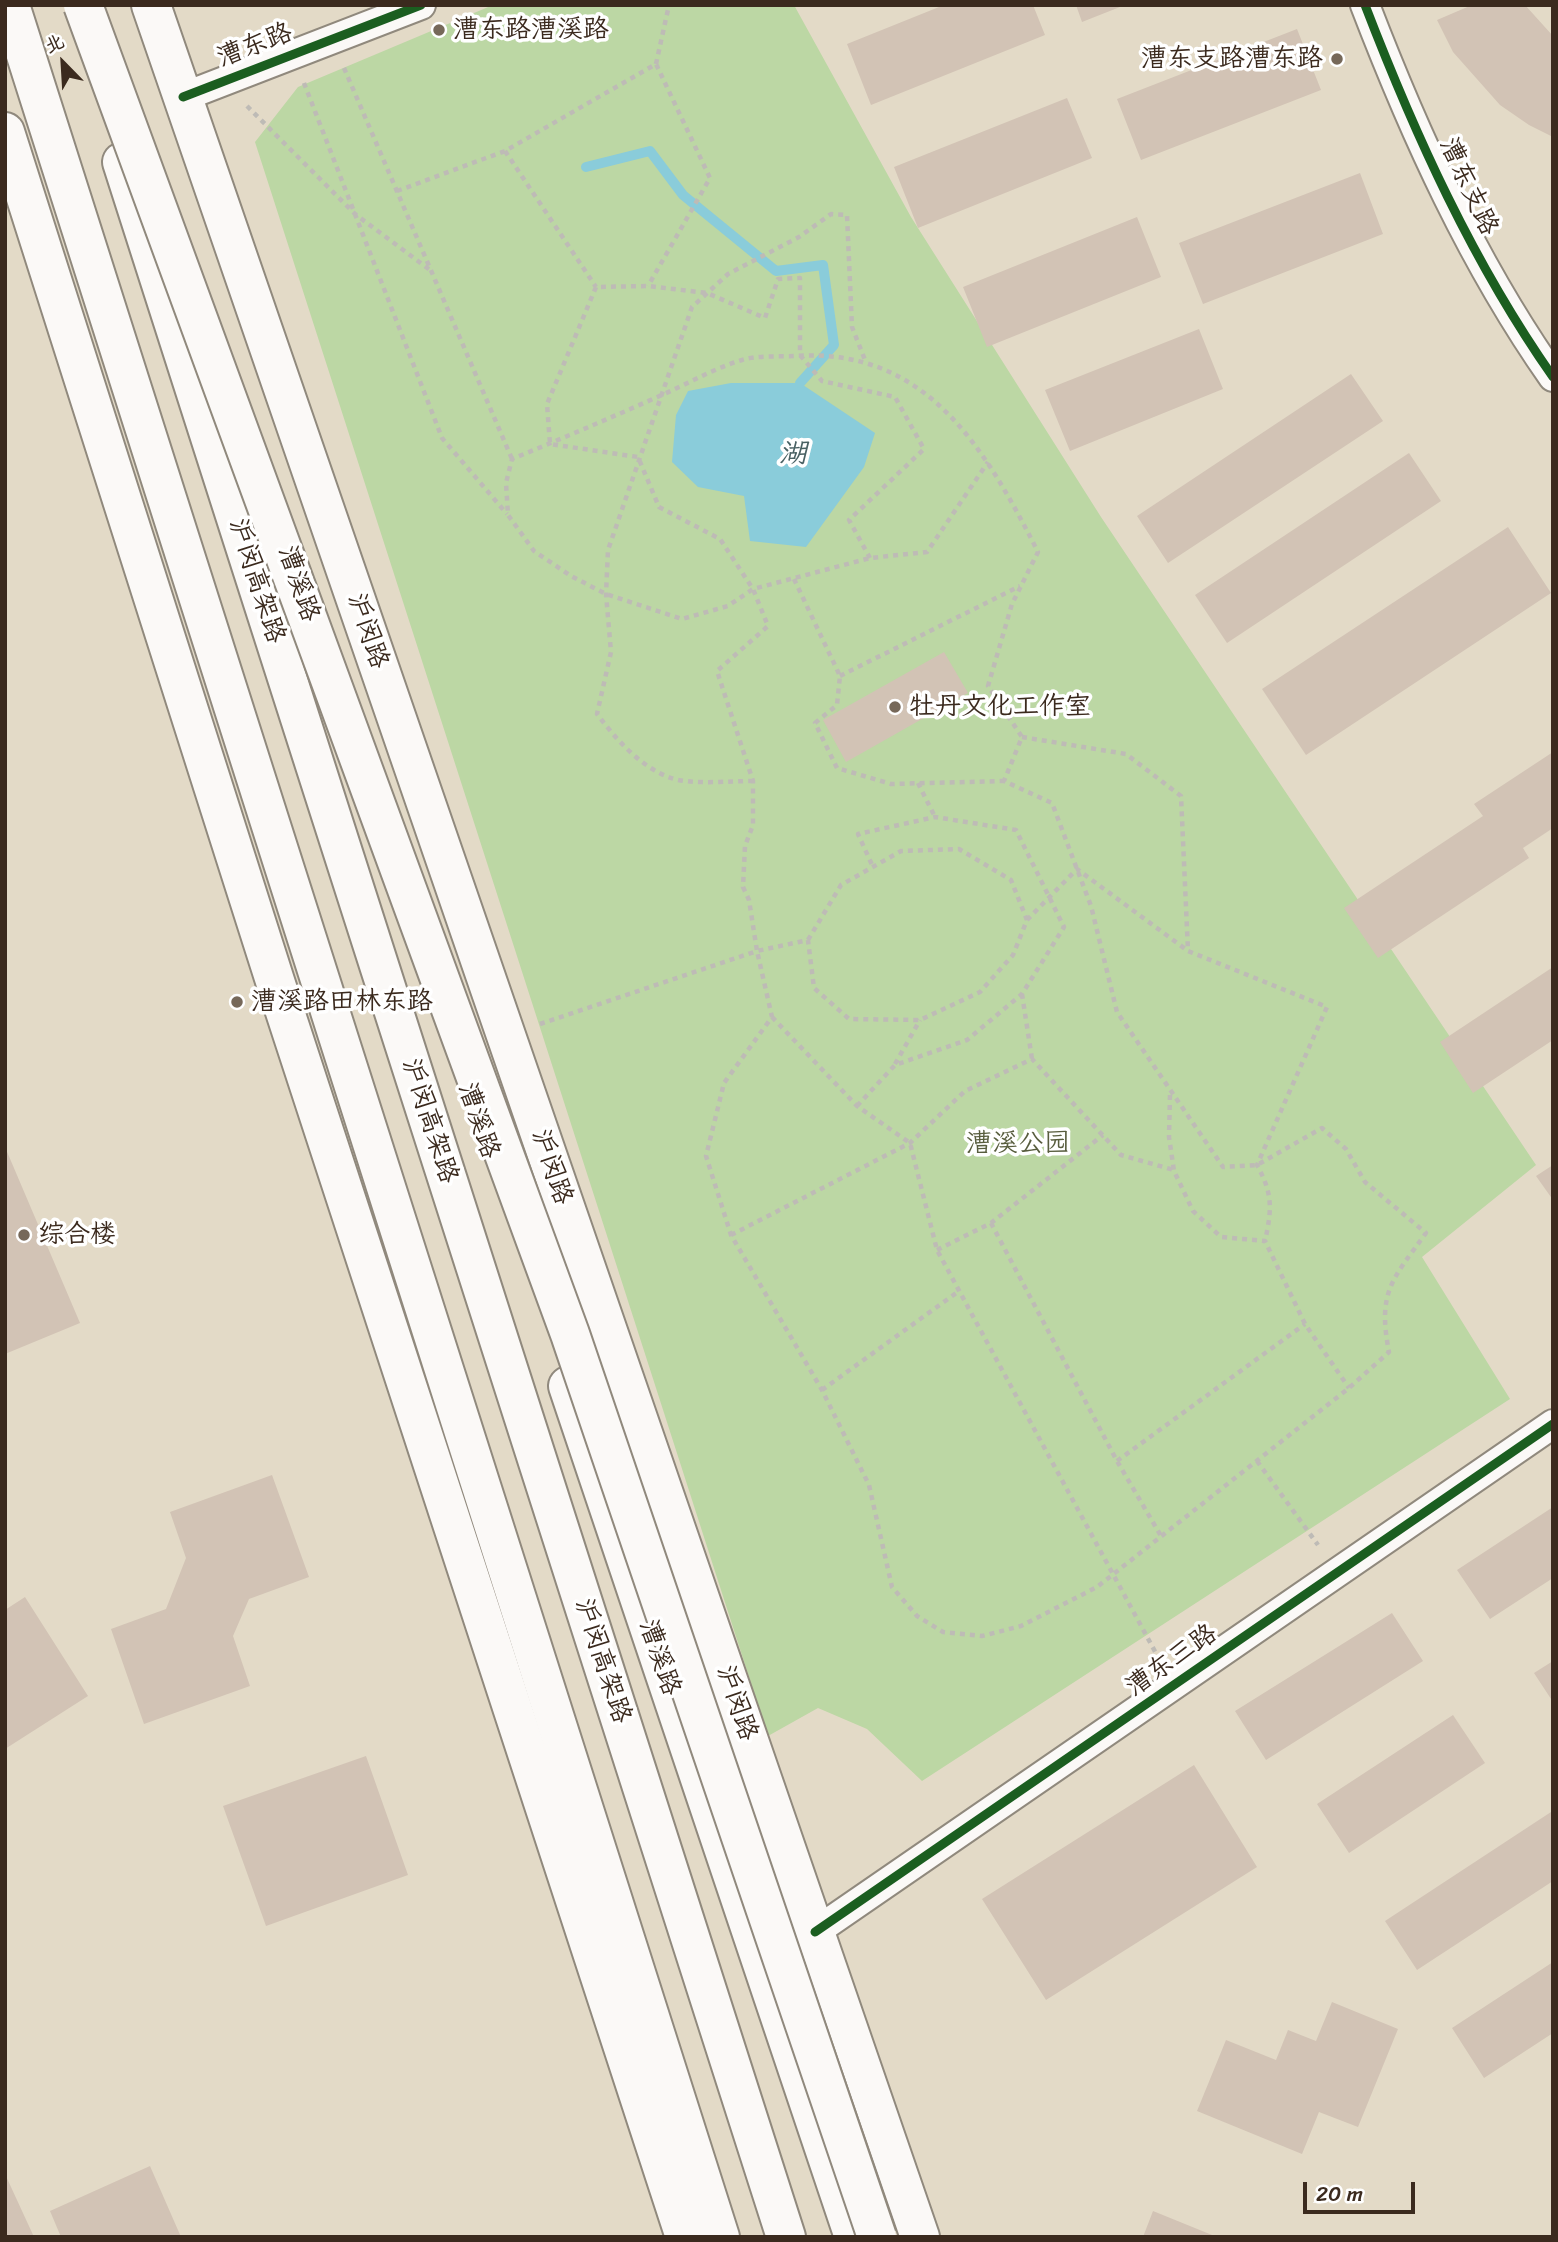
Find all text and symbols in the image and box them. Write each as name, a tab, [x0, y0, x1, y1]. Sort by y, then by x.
place label: 漕东路漕溪路	[453, 14, 609, 46]
street label: 漕东路	[213, 17, 297, 75]
marker: 漕东路漕溪路	[431, 22, 447, 38]
text: 北	[39, 24, 70, 62]
north arrow	[28, 28, 98, 98]
place label: 漕东支路漕东路	[1141, 43, 1323, 75]
marker: 漕东支路漕东路	[1329, 51, 1345, 67]
street label: 漕东支路	[1432, 133, 1504, 241]
water label: 湖	[779, 438, 807, 472]
street label: 沪闵高架路	[221, 514, 291, 648]
street label: 漕溪路	[271, 542, 325, 626]
street label: 沪闵路	[340, 589, 394, 673]
place label: 牡丹文化工作室	[909, 691, 1091, 723]
marker: 牡丹文化工作室	[887, 699, 903, 715]
place label: 漕溪路田林东路	[251, 986, 433, 1018]
marker: 漕溪路田林东路	[229, 994, 245, 1010]
street label: 沪闵高架路	[394, 1054, 464, 1188]
street label: 漕溪路	[451, 1079, 505, 1163]
street label: 沪闵路	[524, 1125, 578, 1209]
park label: 漕溪公园	[966, 1128, 1070, 1160]
place label: 综合楼	[38, 1219, 116, 1251]
marker: 综合楼	[16, 1227, 32, 1243]
street label: 沪闵高架路	[567, 1594, 637, 1728]
street label: 漕溪路	[632, 1616, 686, 1700]
street label: 漕东三路	[1120, 1618, 1224, 1704]
street label: 沪闵路	[709, 1661, 763, 1745]
scale bar	[1306, 2168, 1418, 2212]
text: 20 m	[1316, 2175, 1363, 2213]

